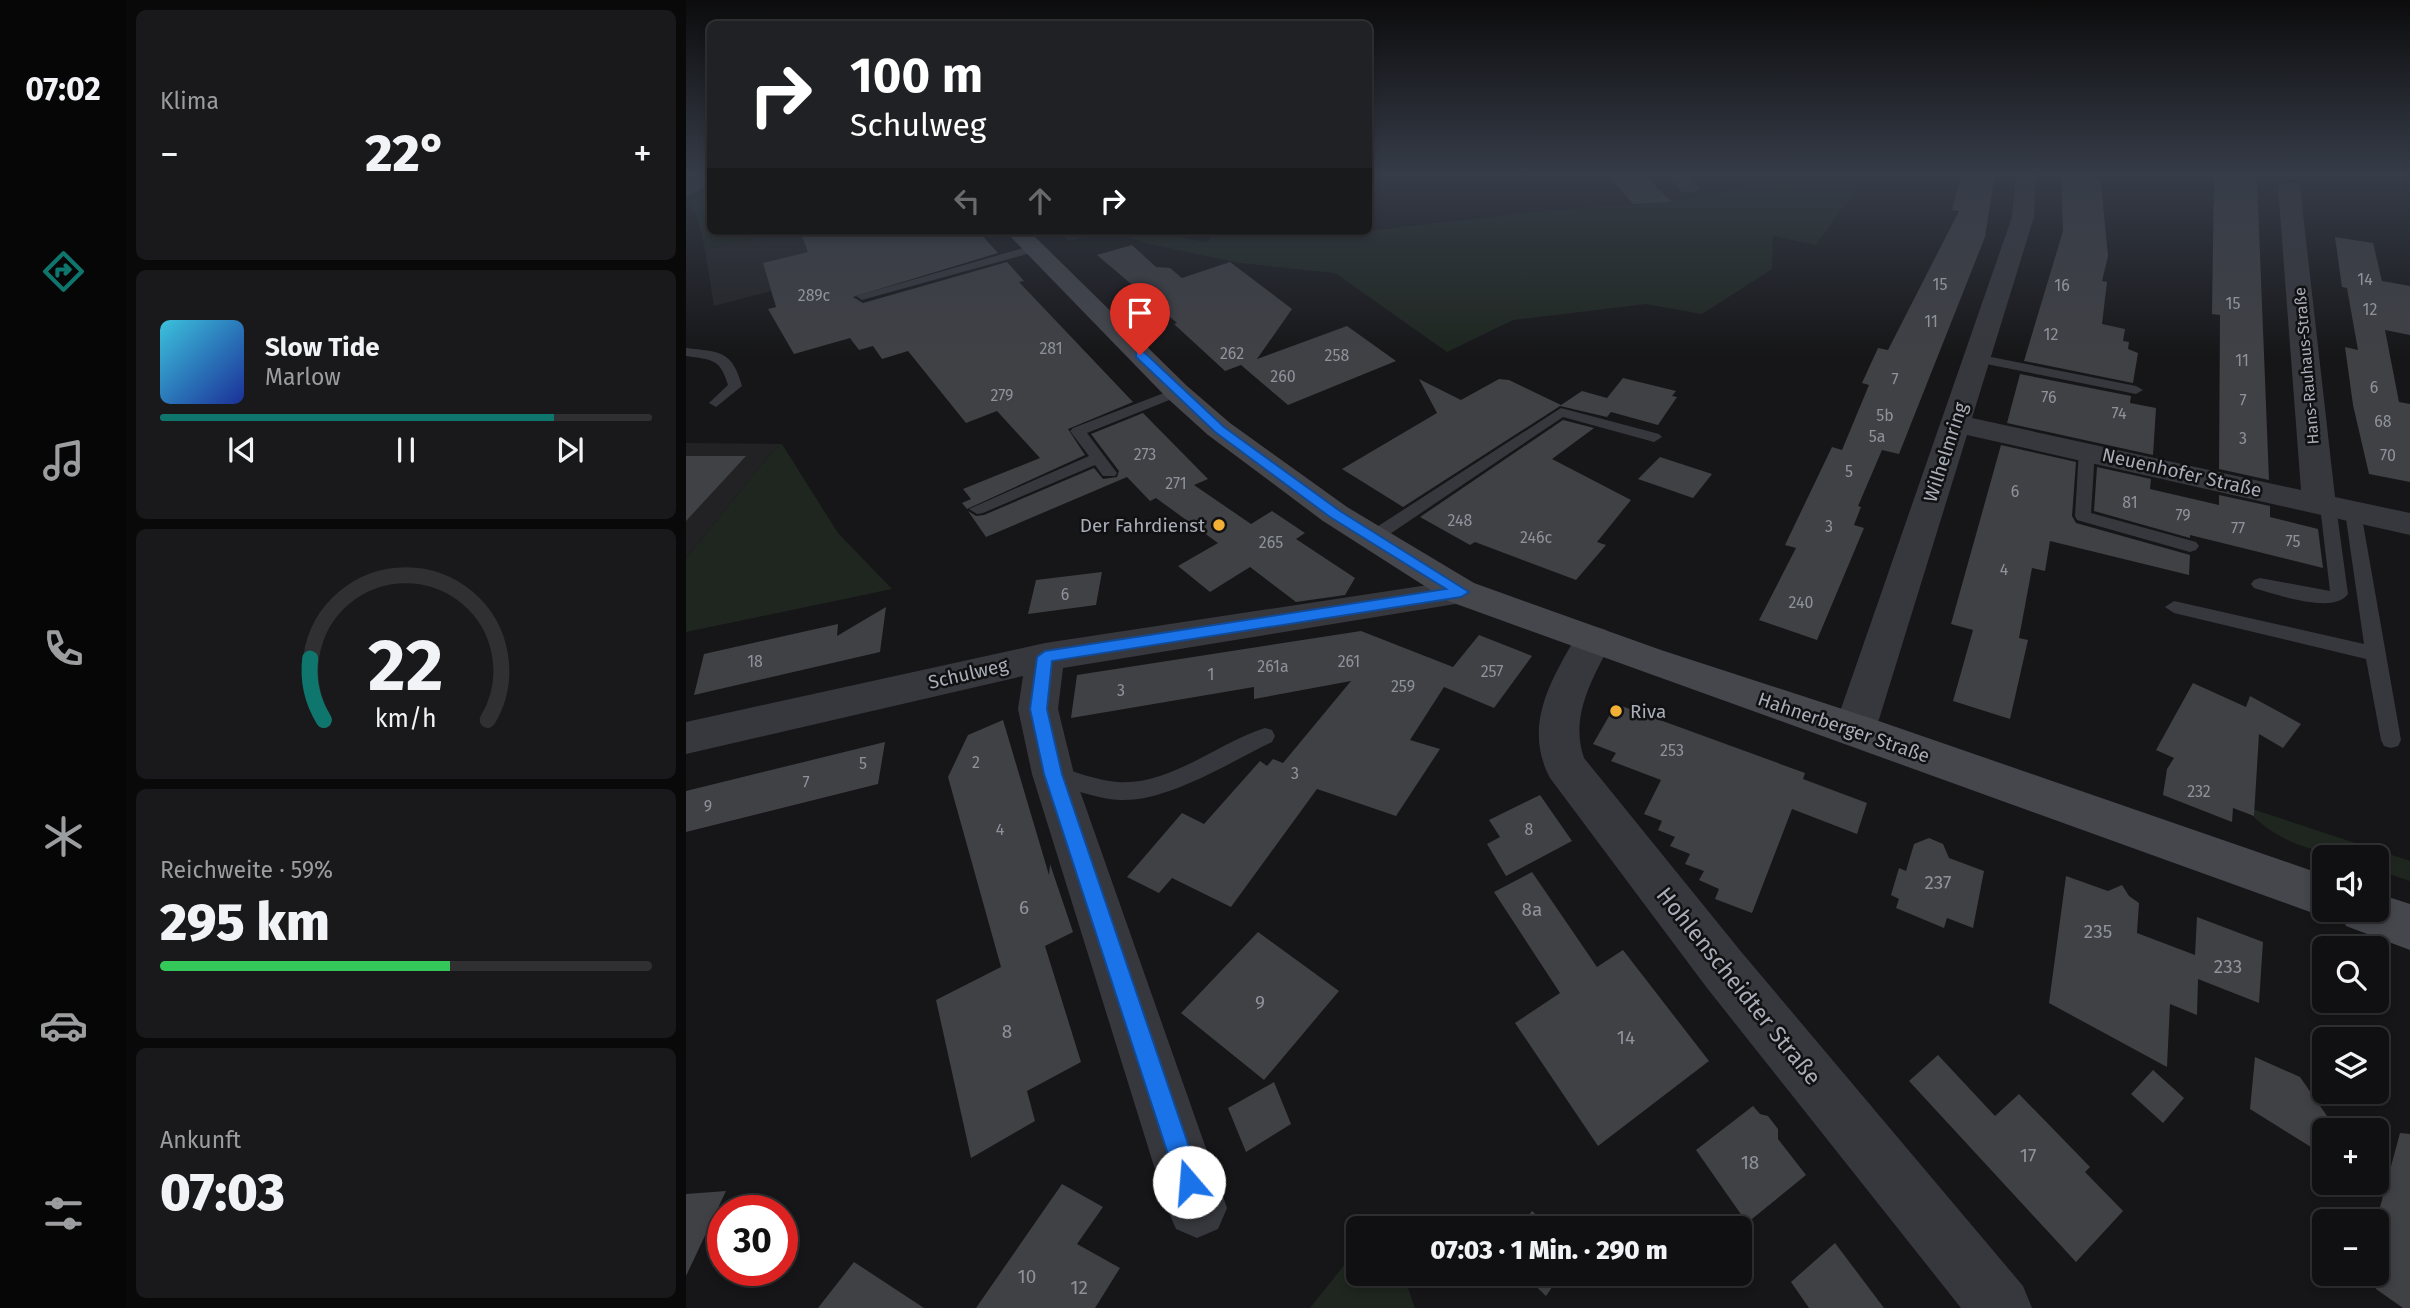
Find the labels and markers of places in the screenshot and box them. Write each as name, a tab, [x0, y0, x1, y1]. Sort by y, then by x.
pin	[1110, 283, 1170, 355]
place label: Der Fahrdienst	[1080, 514, 1205, 537]
marker: Der Fahrdienst	[1211, 517, 1227, 533]
place label: Riva	[1630, 700, 1666, 723]
marker: Riva	[1608, 703, 1624, 719]

